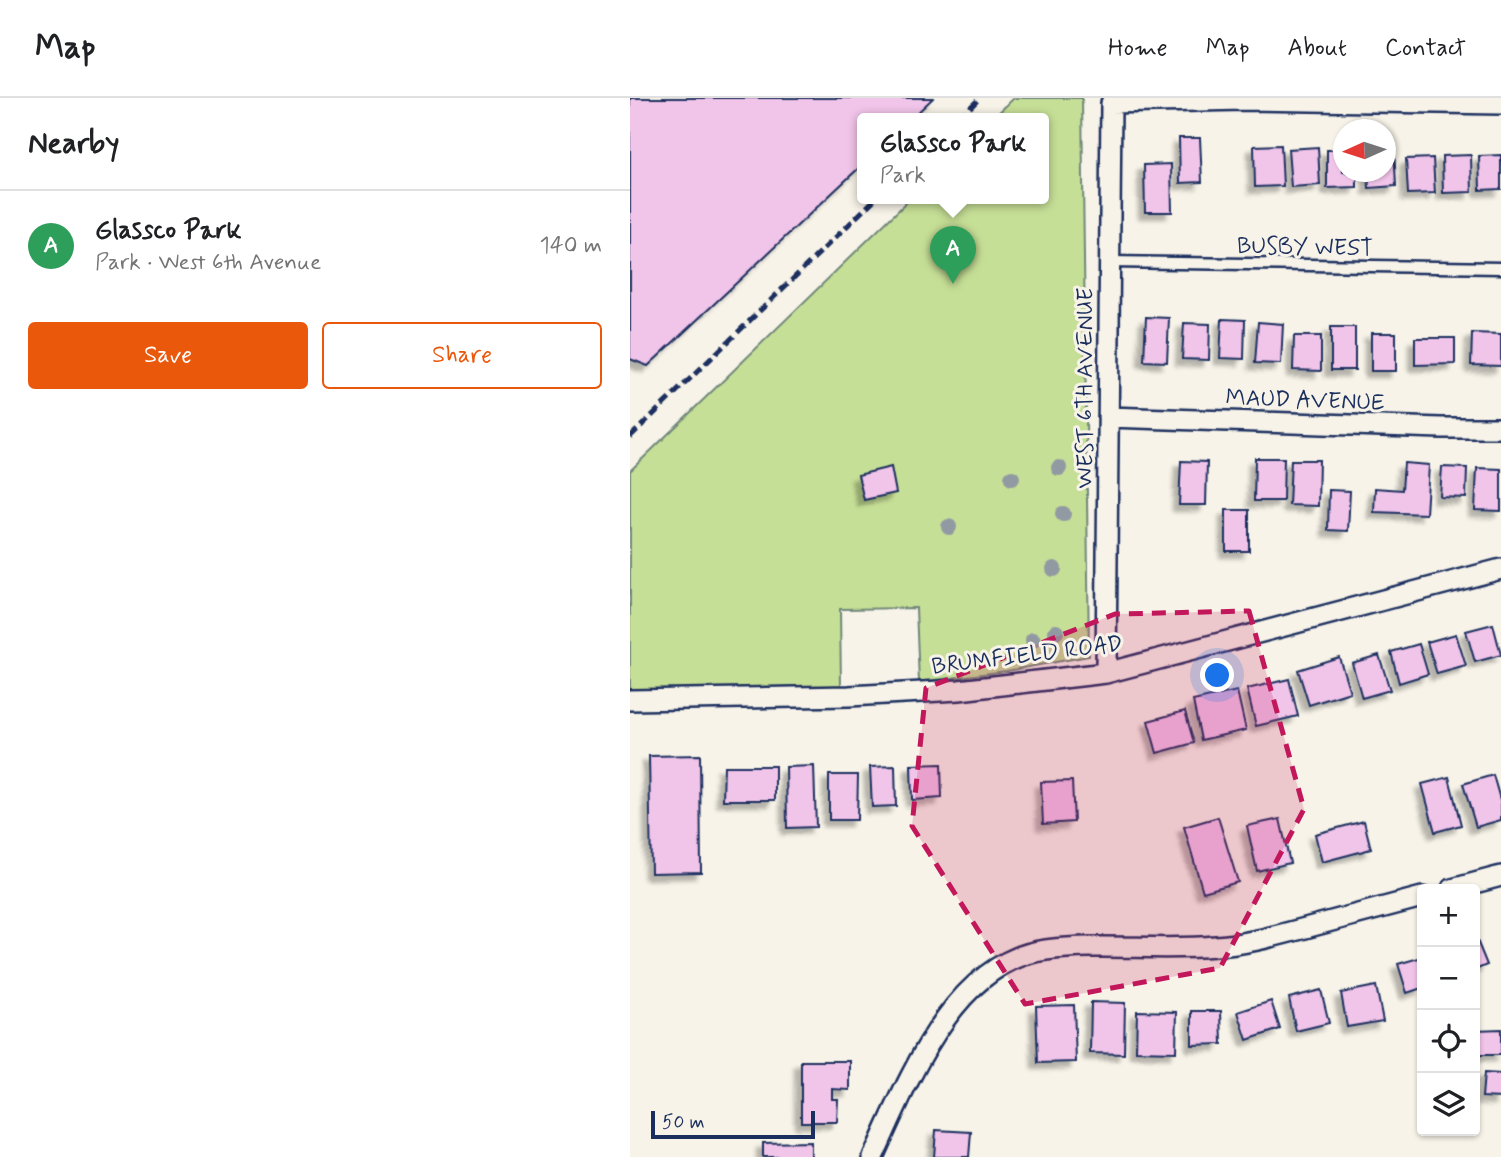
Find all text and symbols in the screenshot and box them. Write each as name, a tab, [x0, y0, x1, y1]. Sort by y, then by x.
text: Map	[35, 26, 95, 70]
text: Home	[1108, 33, 1168, 64]
text: Map	[1206, 33, 1250, 64]
text: About	[1288, 33, 1347, 64]
text: Contact	[1385, 33, 1466, 64]
popup	[857, 113, 1049, 204]
north arrow	[1333, 119, 1396, 182]
text: Nearby	[28, 124, 119, 163]
text: Glassco Park	[880, 127, 1026, 161]
text: Park	[880, 161, 926, 191]
text: Glassco Park	[95, 214, 241, 248]
pin: A	[930, 226, 976, 284]
text: A	[43, 231, 59, 261]
text: 140 m	[539, 231, 602, 261]
street label: BUSBY WEST	[1236, 232, 1373, 264]
text: Park · West 6th Avenue	[95, 248, 321, 278]
street label: WEST 6TH AVENUE	[1071, 288, 1101, 488]
button: Save	[28, 322, 308, 389]
button: Share	[322, 322, 602, 389]
street label: MAUD AVENUE	[1225, 383, 1385, 419]
street label: BRUMFIELD ROAD	[930, 629, 1125, 683]
your location	[1200, 658, 1234, 692]
map controls	[1417, 884, 1480, 1136]
button: +	[1417, 884, 1480, 947]
button: −	[1417, 947, 1480, 1010]
button: locate	[1417, 1010, 1480, 1073]
button: layers	[1417, 1073, 1480, 1136]
scale bar	[651, 1108, 816, 1140]
text: 50 m	[662, 1110, 705, 1135]

